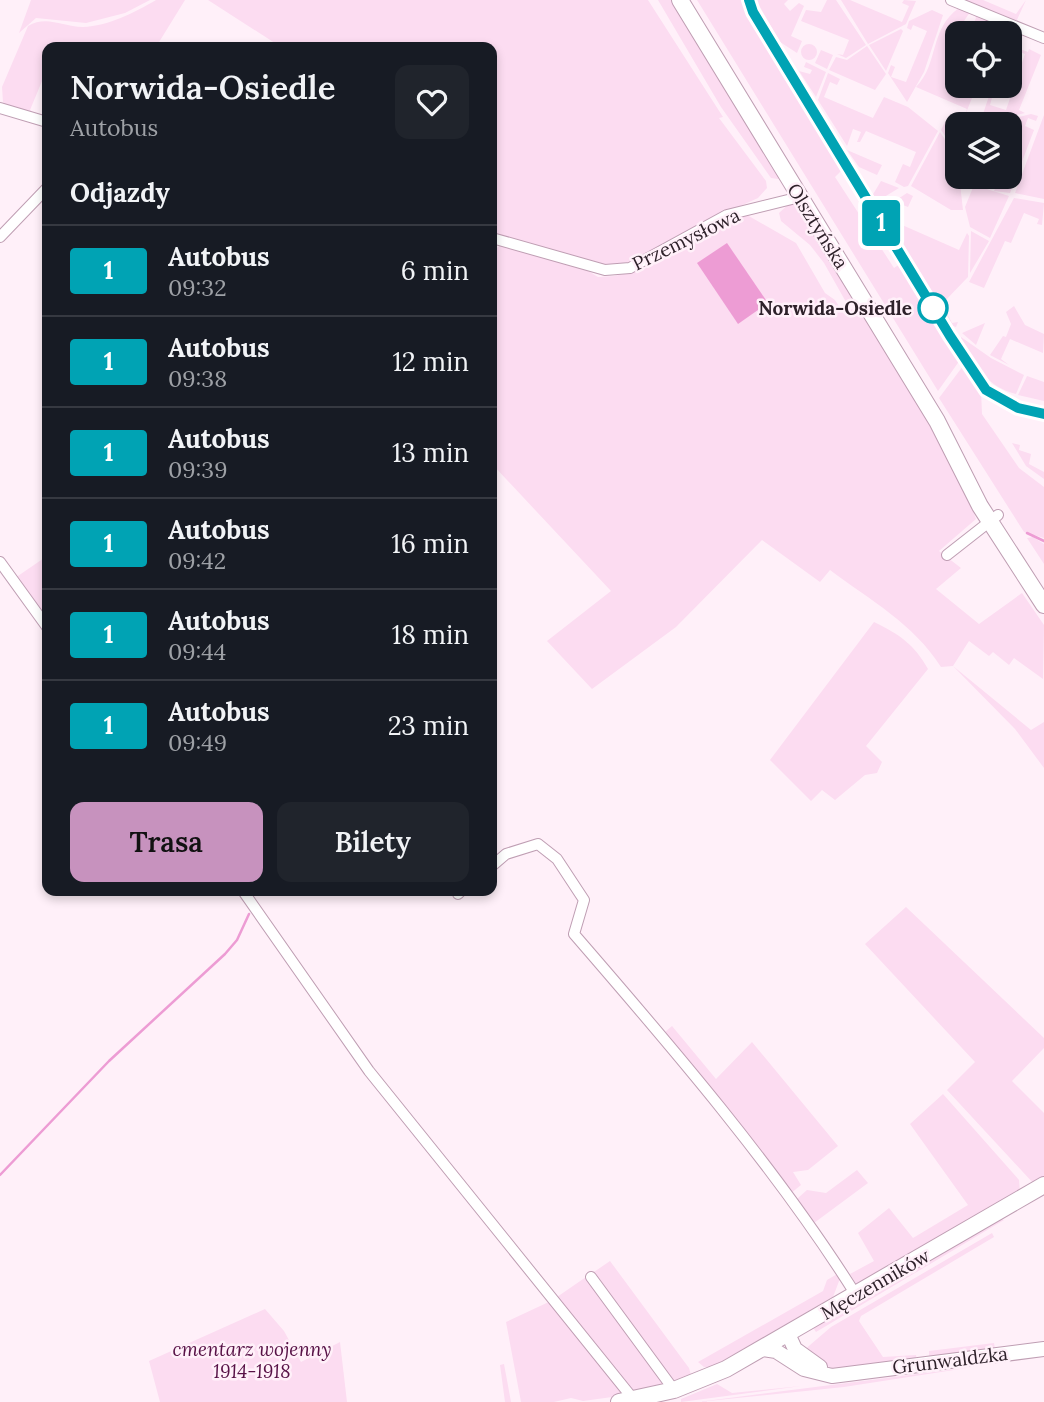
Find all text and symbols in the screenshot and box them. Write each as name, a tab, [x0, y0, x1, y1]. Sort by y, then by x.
map controls	[945, 21, 1022, 189]
button: locate	[945, 21, 1022, 98]
button: heart	[395, 65, 469, 139]
text: Norwida-Osiedle	[70, 66, 336, 108]
button: layers	[945, 112, 1022, 189]
text: Autobus	[70, 113, 158, 142]
text: Odjazdy	[70, 176, 170, 209]
street label: Olsztyńska	[782, 179, 854, 273]
line badge: 1	[858, 200, 904, 246]
street label: Przemysłowa	[628, 203, 744, 275]
text: 1	[876, 207, 886, 238]
text: Autobus	[168, 240, 270, 273]
text: 6 min	[401, 254, 469, 287]
text: 1	[104, 255, 113, 286]
text: 09:32	[168, 273, 227, 302]
marker: Norwida-Osiedle	[918, 293, 948, 323]
place label: Norwida-Osiedle	[758, 296, 912, 320]
text: Autobus	[168, 331, 270, 364]
text: 12 min	[392, 345, 469, 378]
text: 1	[104, 346, 113, 377]
text: 09:38	[168, 364, 227, 393]
text: Autobus	[168, 422, 270, 455]
text: 13 min	[392, 436, 469, 469]
text: 1	[104, 437, 113, 468]
text: 09:39	[168, 455, 227, 484]
text: Autobus	[168, 513, 270, 546]
text: 16 min	[391, 527, 469, 560]
text: 1	[104, 528, 113, 559]
text: 09:42	[168, 546, 226, 575]
text: Autobus	[168, 604, 270, 637]
text: 18 min	[392, 618, 469, 651]
text: 1	[104, 619, 113, 650]
text: 09:44	[168, 637, 226, 666]
text: Autobus	[168, 695, 270, 728]
text: 23 min	[388, 709, 469, 742]
text: 1	[104, 710, 113, 741]
text: 09:49	[168, 728, 227, 757]
button: Trasa	[70, 802, 263, 882]
button: Bilety	[277, 802, 469, 882]
street label: Męczenników	[816, 1243, 935, 1325]
park label: cmentarz wojenny 1914-1918	[172, 1337, 332, 1383]
street label: Grunwaldzka	[891, 1341, 1009, 1379]

